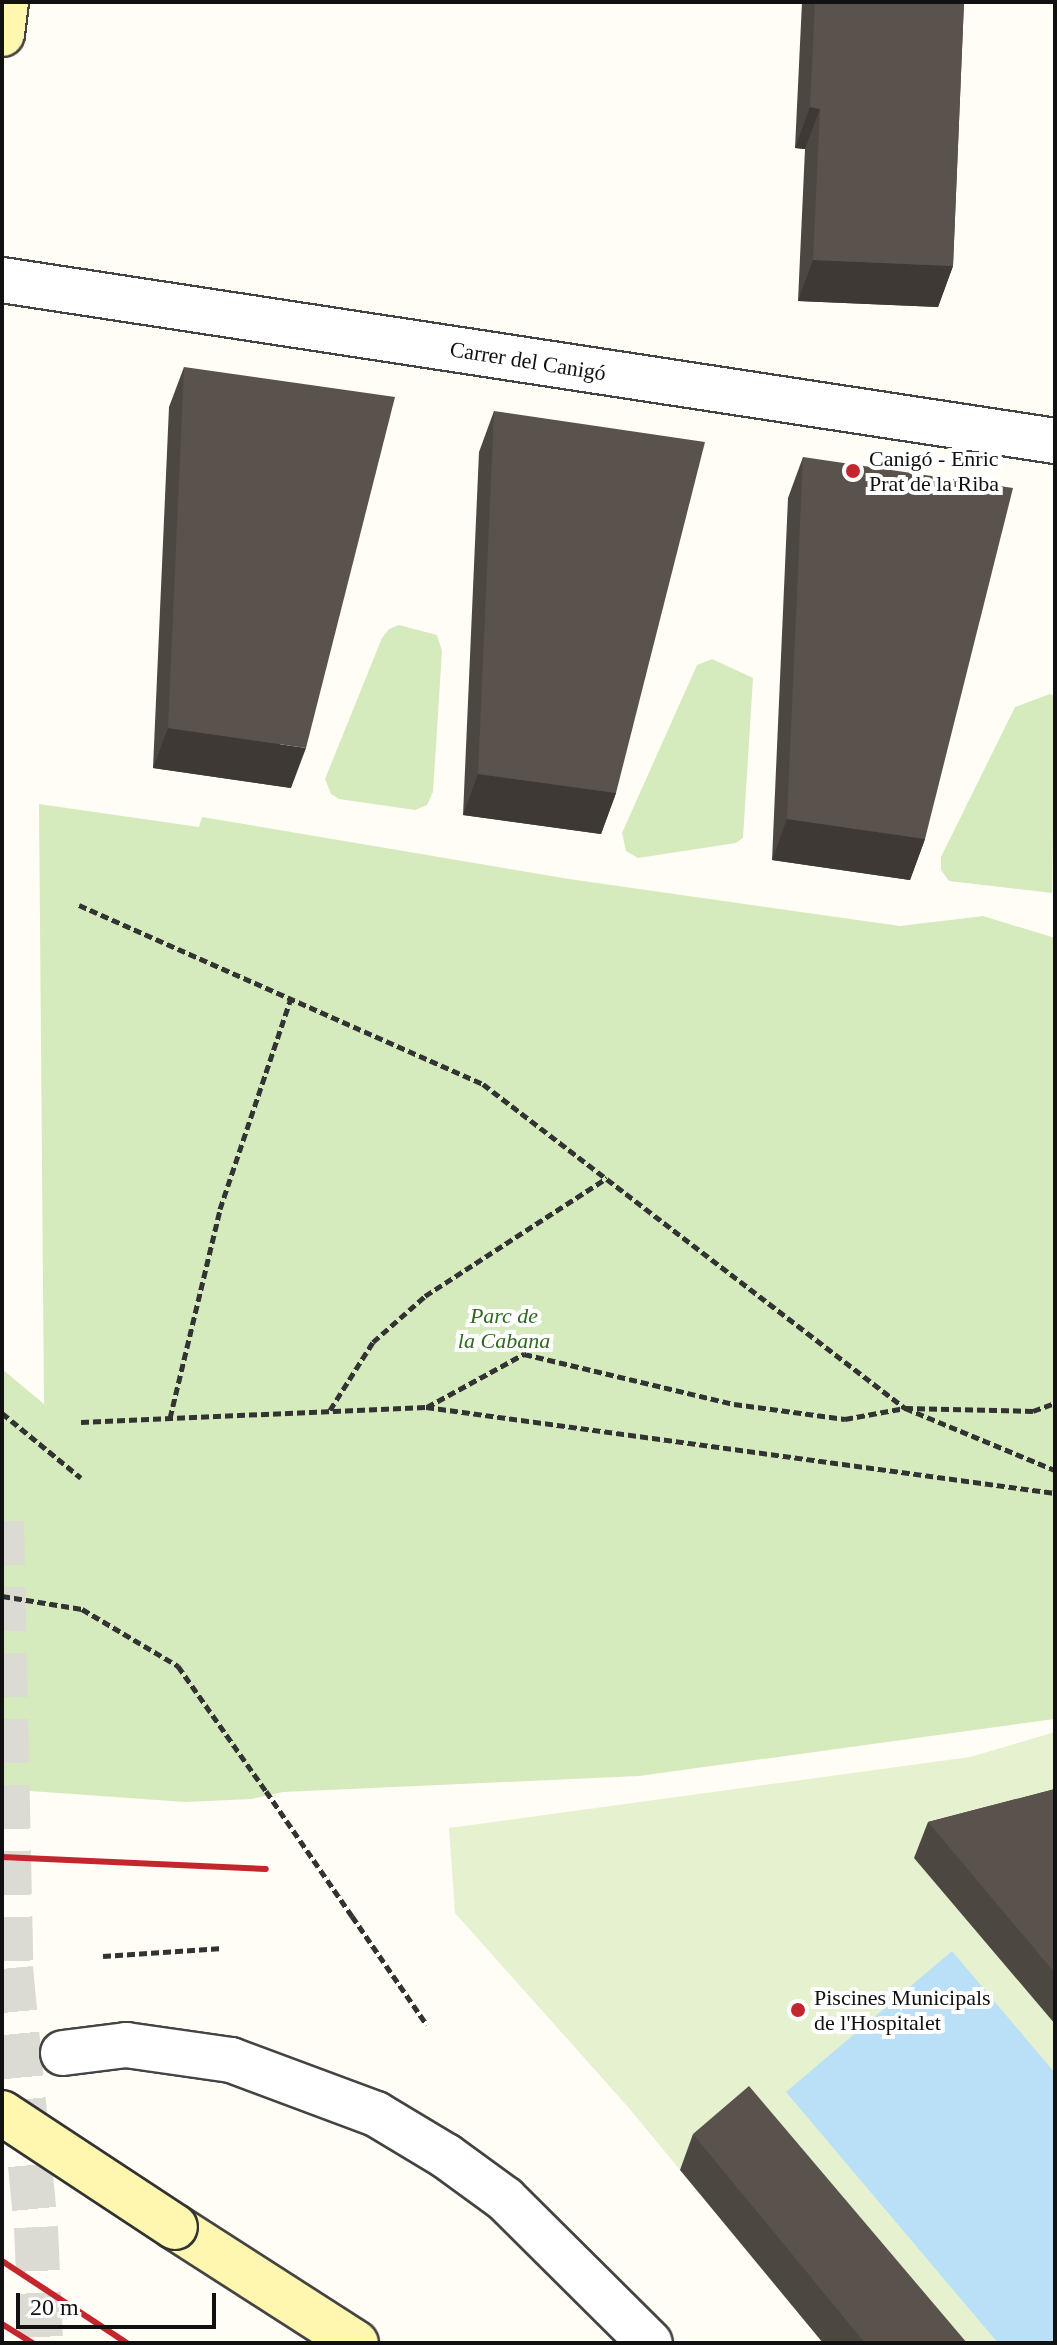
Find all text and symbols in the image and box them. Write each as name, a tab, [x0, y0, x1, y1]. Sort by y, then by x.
street label: Carrer del Canigó	[448, 336, 608, 386]
place label: Canigó - Enric Prat de la Riba	[869, 445, 999, 496]
marker: Canigó - Enric Prat de la Riba	[844, 462, 862, 480]
park label: Parc de la Cabana	[458, 1302, 550, 1354]
place label: Piscines Municipals de l'Hospitalet	[814, 1984, 991, 2036]
marker: Piscines Municipals de l'Hospitalet	[789, 2001, 807, 2019]
scale bar	[20, 2277, 220, 2327]
text: 20 m	[30, 2294, 79, 2320]

